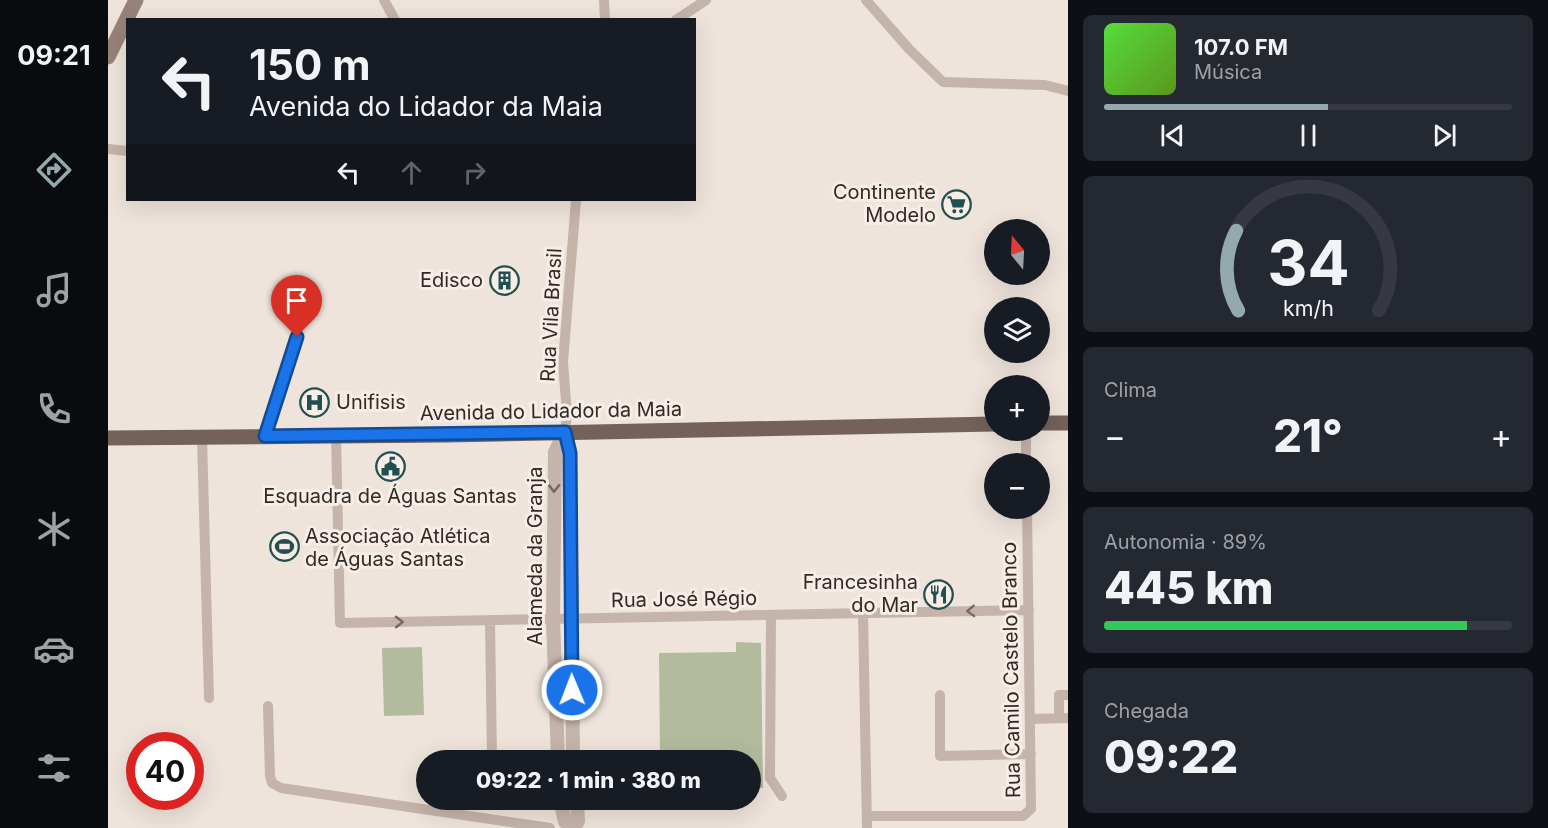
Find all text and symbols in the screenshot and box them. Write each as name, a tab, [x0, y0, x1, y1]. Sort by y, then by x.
text: 107.0 FM	[1194, 34, 1288, 60]
text: 09:21	[17, 39, 91, 72]
text: 150 m	[249, 39, 371, 90]
icon: left	[150, 42, 228, 120]
text: Música	[1194, 60, 1262, 84]
text: Avenida do Lidador da Maia	[249, 90, 603, 123]
icon: previous	[1156, 119, 1189, 152]
icon: pause	[1292, 119, 1325, 152]
icon: next	[1428, 119, 1461, 152]
icon: directions	[33, 149, 75, 191]
icon: left	[332, 156, 365, 189]
icon: ahead	[395, 156, 428, 189]
icon: right	[458, 156, 491, 189]
place label: Continente Modelo	[833, 180, 936, 227]
supermarket icon: Continente Modelo	[941, 188, 973, 220]
north arrow	[984, 219, 1050, 285]
map controls	[984, 219, 1050, 519]
text: 34	[1267, 225, 1349, 300]
street label: Rua Vila Brasil	[536, 247, 566, 383]
building icon: Edisco	[488, 264, 520, 296]
place label: Edisco	[420, 268, 483, 292]
icon: music	[33, 269, 75, 311]
pin	[271, 275, 322, 337]
icon: arrive	[280, 284, 313, 317]
text: km/h	[1283, 295, 1333, 321]
button: layers	[984, 297, 1050, 363]
button: +	[984, 375, 1050, 441]
text: Clima	[1104, 378, 1157, 402]
hospital icon: Unifisis	[299, 386, 331, 418]
icon: phone	[33, 388, 75, 430]
place label: Unifisis	[336, 390, 406, 414]
street label: Avenida do Lidador da Maia	[420, 397, 682, 425]
text: 21°	[1273, 408, 1343, 463]
text: −	[1104, 416, 1126, 456]
text: +	[1490, 416, 1512, 456]
public building icon: Esquadra de Águas Santas	[374, 450, 406, 482]
button: −	[984, 453, 1050, 519]
street label: Alameda da Granja	[523, 467, 547, 645]
place label: Esquadra de Águas Santas	[263, 483, 517, 508]
one-way arrow	[548, 484, 560, 493]
icon: climate	[33, 508, 75, 550]
place label: Associação Atlética de Águas Santas	[305, 524, 491, 571]
text: Autonomia · 89%	[1104, 530, 1267, 554]
sports icon: Associação Atlética de Águas Santas	[268, 531, 300, 563]
street label: Rua Camilo Castelo Branco	[997, 542, 1025, 798]
text: 445 km	[1104, 560, 1274, 615]
place label: Francesinha do Mar	[803, 570, 918, 617]
restaurant icon: Francesinha do Mar	[923, 578, 955, 610]
street label: Rua José Régio	[611, 586, 757, 612]
one-way arrow	[966, 605, 975, 618]
one-way arrow	[394, 615, 403, 628]
icon: car	[33, 628, 75, 670]
position arrow	[540, 658, 604, 722]
text: Chegada	[1104, 699, 1189, 723]
text: 09:22	[1104, 729, 1238, 784]
speed limit sign: 40	[126, 732, 204, 810]
icon: filters	[33, 747, 75, 789]
text: 09:22 · 1 min · 380 m	[476, 767, 701, 793]

